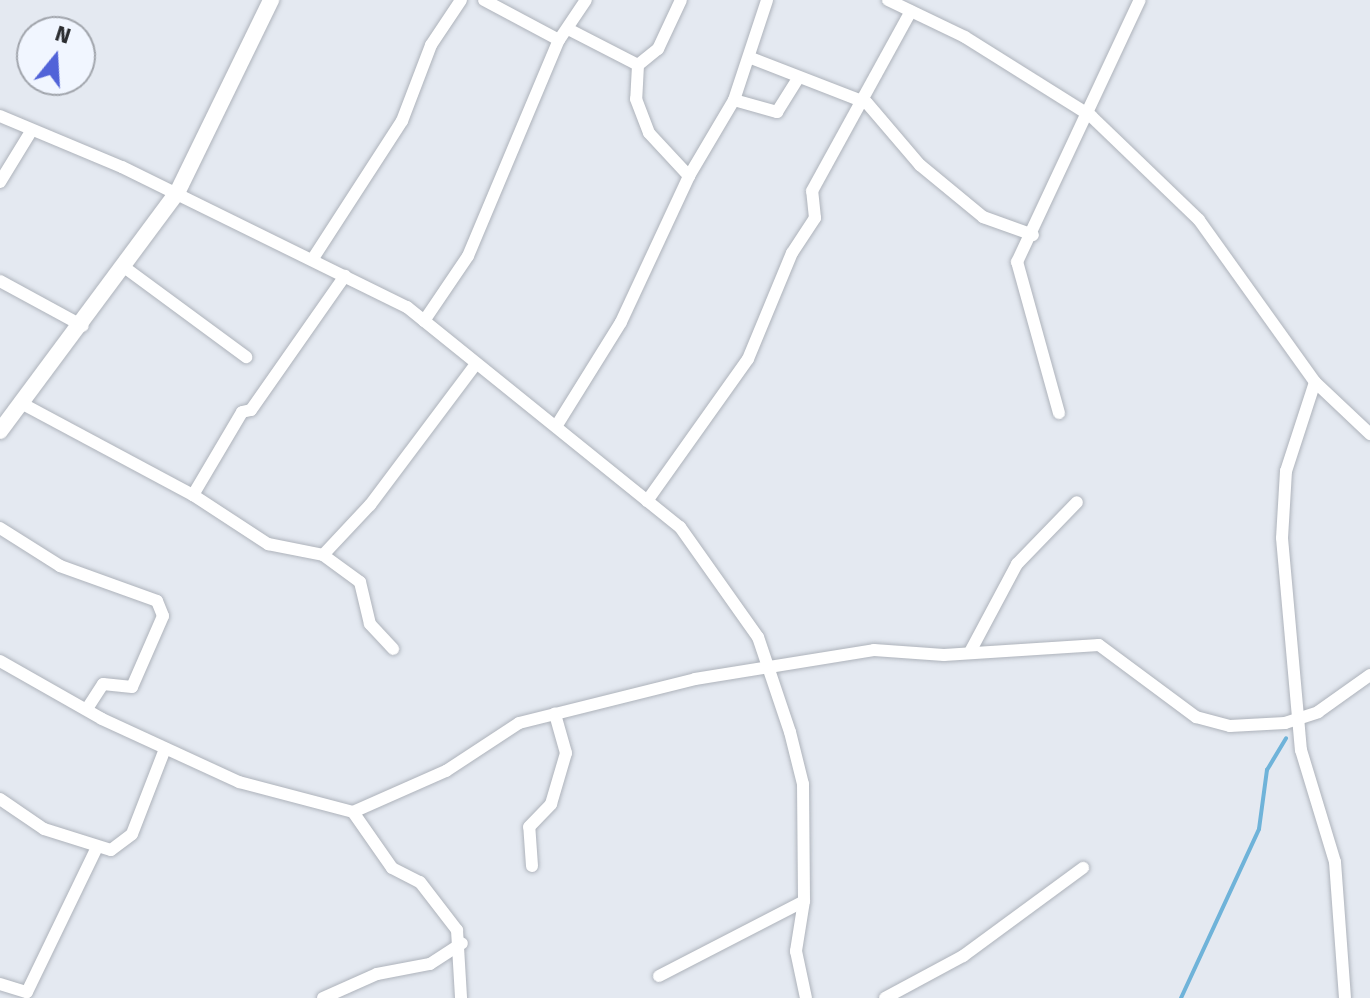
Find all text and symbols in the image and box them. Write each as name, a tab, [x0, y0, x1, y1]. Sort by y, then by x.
north arrow	[16, 16, 96, 96]
text: N	[52, 20, 74, 50]

